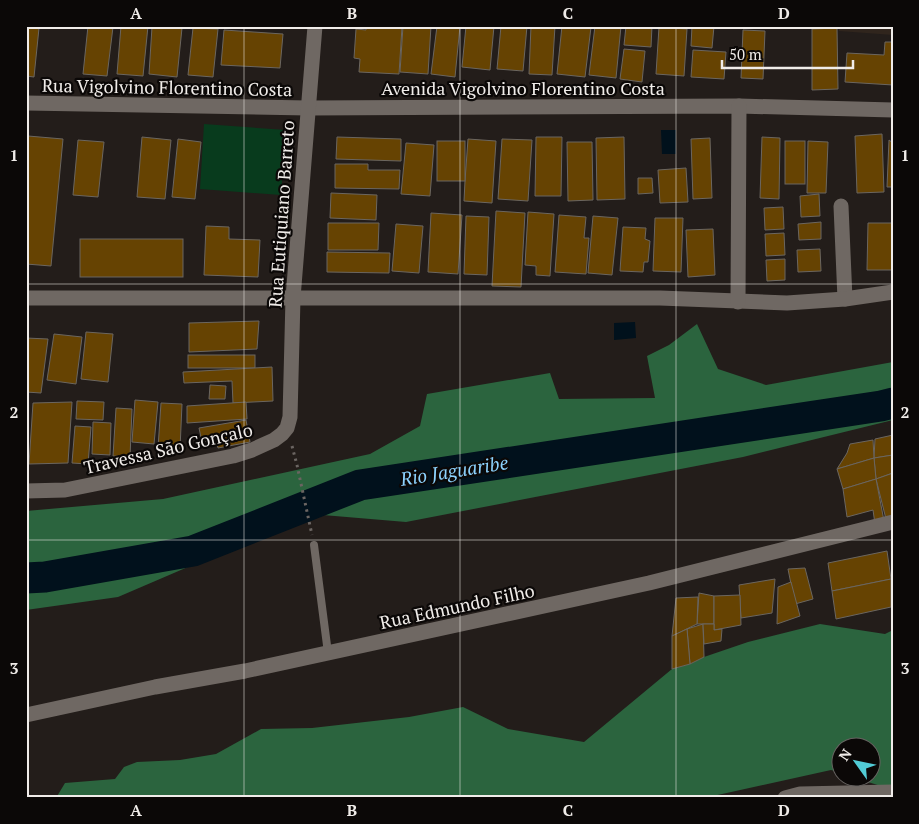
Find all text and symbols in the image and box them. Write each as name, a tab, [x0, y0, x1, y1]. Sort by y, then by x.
text: A	[130, 2, 142, 24]
text: B	[347, 2, 357, 24]
text: C	[563, 2, 573, 24]
text: D	[778, 2, 790, 24]
scale bar	[722, 38, 853, 70]
text: 50 m	[729, 44, 762, 64]
street label: Rua Vigolvino Florentino Costa	[42, 73, 292, 101]
street label: Avenida Vigolvino Florentino Costa	[381, 76, 665, 100]
street label: Rua Eutiquiano Barreto	[262, 120, 300, 308]
text: 1	[9, 144, 19, 166]
text: 1	[900, 144, 910, 166]
text: 2	[9, 401, 19, 423]
text: 2	[900, 401, 910, 423]
street label: Travessa São Gonçalo	[81, 417, 255, 479]
water label: Rio Jaguaribe	[397, 449, 510, 491]
street label: Rua Edmundo Filho	[377, 578, 537, 634]
text: 3	[9, 657, 19, 679]
text: 3	[900, 657, 910, 679]
north arrow	[832, 736, 882, 786]
text: N	[834, 745, 856, 764]
text: A	[130, 799, 142, 821]
text: B	[347, 799, 357, 821]
text: C	[563, 799, 573, 821]
text: D	[778, 799, 790, 821]

